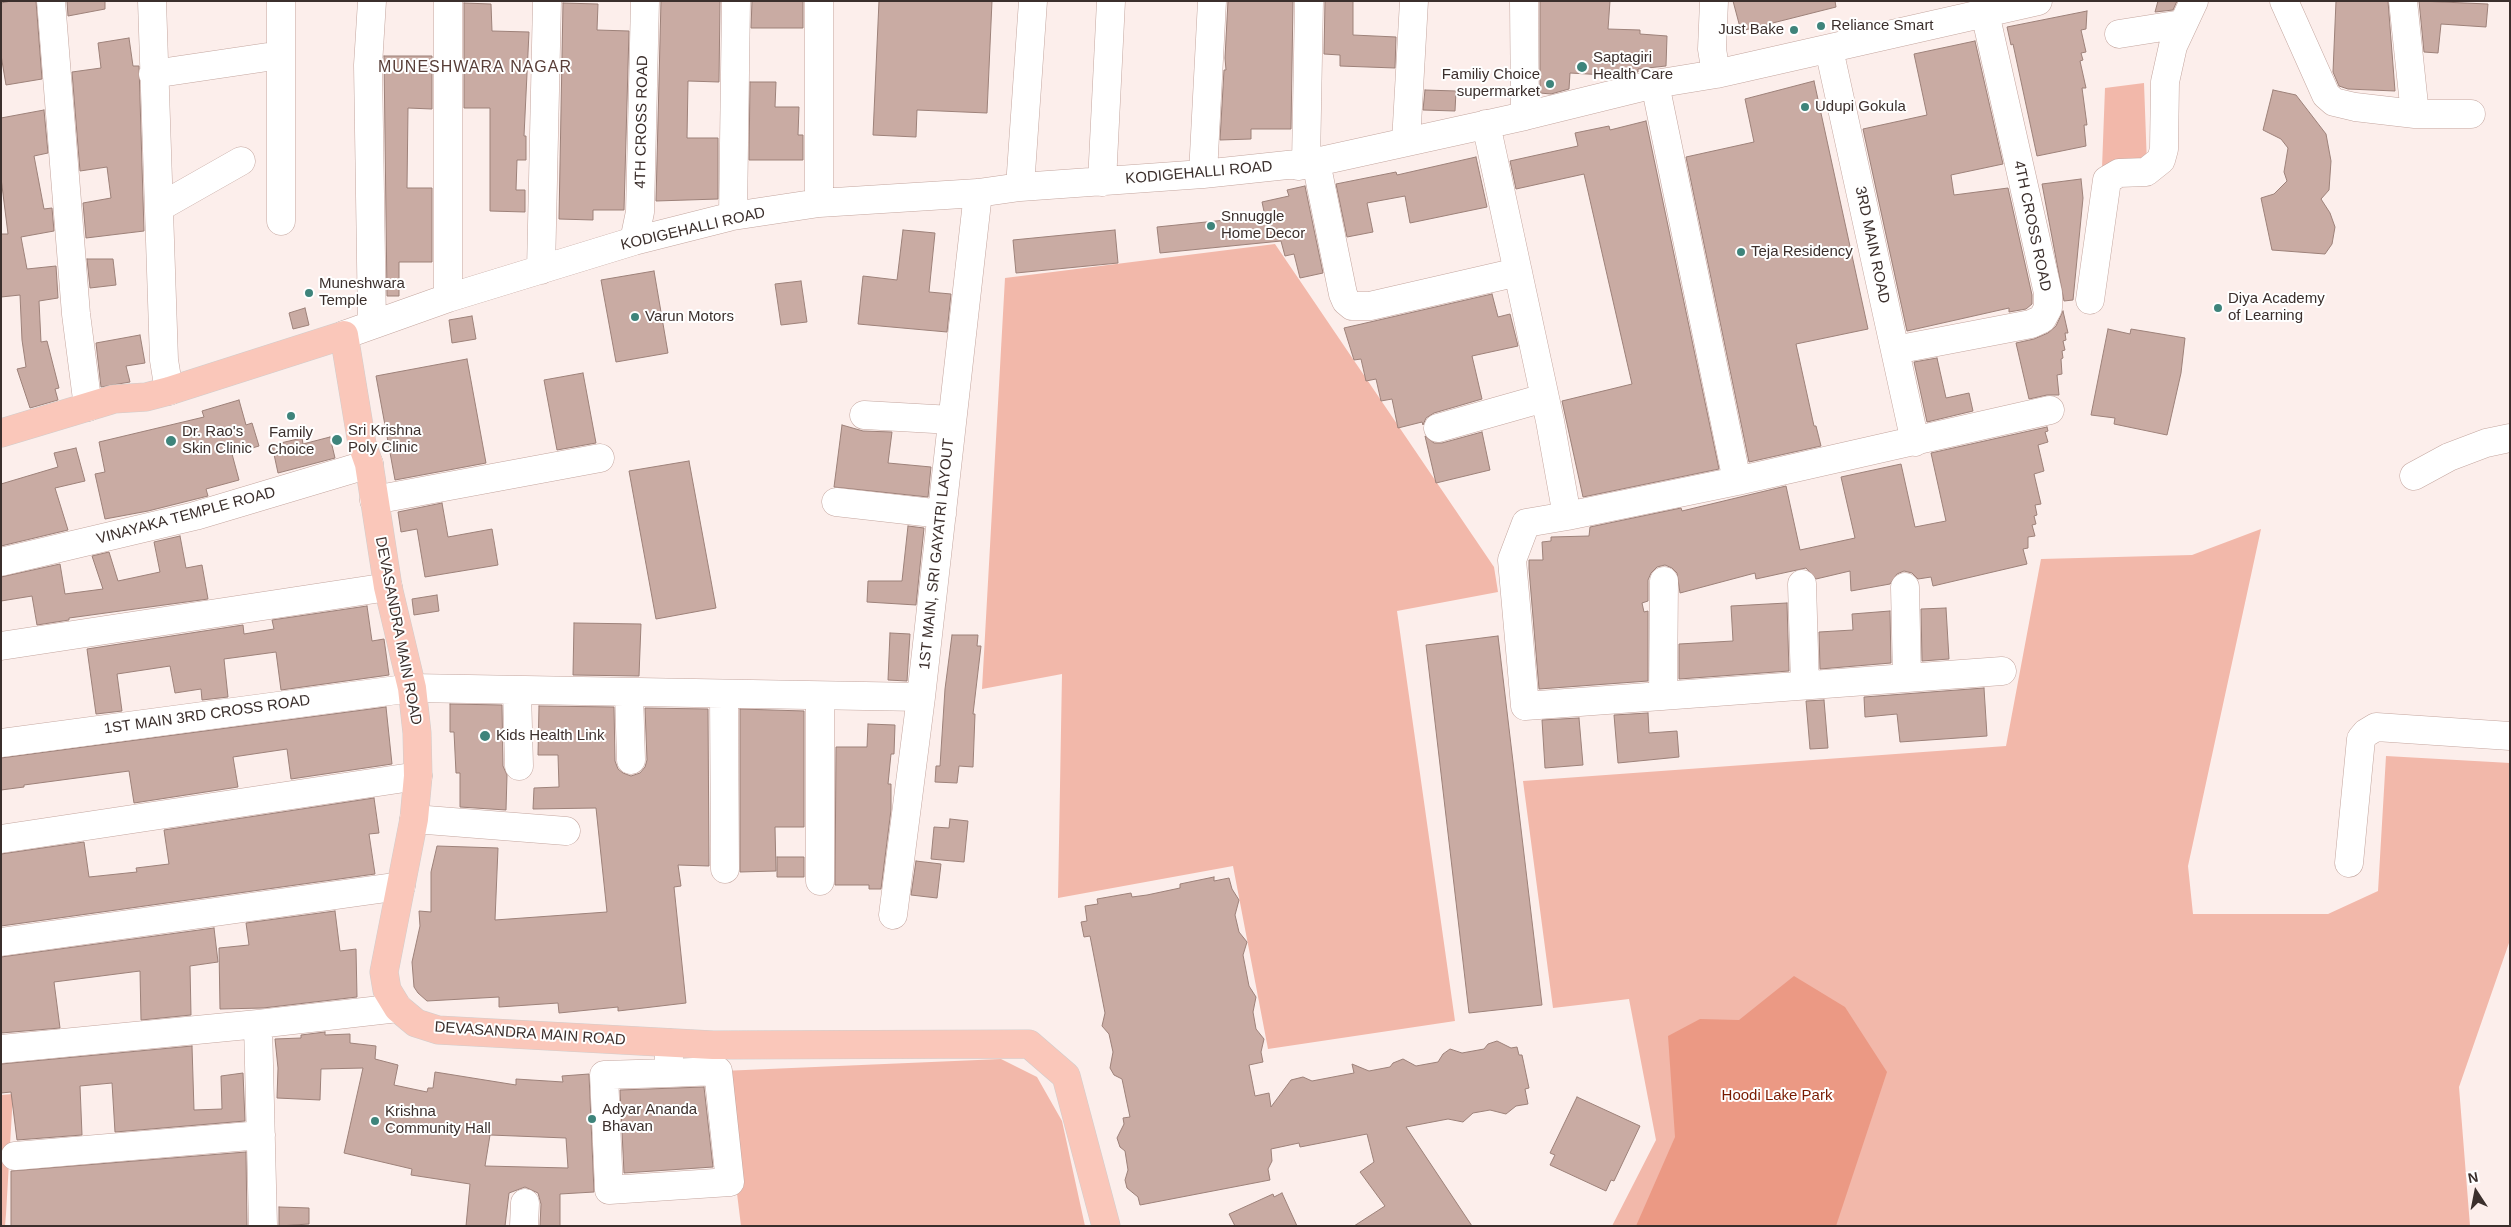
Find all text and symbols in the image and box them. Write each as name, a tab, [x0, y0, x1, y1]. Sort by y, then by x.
place label: Reliance Smart	[1831, 17, 1934, 35]
marker: Reliance Smart	[1815, 20, 1827, 32]
place label: Just Bake	[1718, 21, 1784, 39]
marker: Just Bake	[1788, 24, 1800, 36]
place label: Saptagiri Health Care	[1593, 49, 1673, 84]
street label: 4TH CROSS ROAD	[632, 55, 652, 189]
district label: MUNESHWARA NAGAR	[376, 58, 574, 78]
marker: Saptagiri Health Care	[1575, 60, 1589, 74]
place label: Familiy Choice supermarket	[1442, 66, 1540, 101]
marker: Familiy Choice supermarket	[1544, 78, 1556, 90]
place label: Udupi Gokula	[1815, 98, 1906, 116]
marker: Udupi Gokula	[1799, 101, 1811, 113]
street label: KODIGEHALLI ROAD	[1125, 158, 1273, 188]
street label: 4TH CROSS ROAD	[2009, 159, 2055, 293]
street label: 3RD MAIN ROAD	[1851, 185, 1893, 305]
street label: KODIGEHALLI ROAD	[619, 204, 767, 254]
place label: Snnuggle Home Decor	[1221, 208, 1305, 243]
marker: Snnuggle Home Decor	[1205, 220, 1217, 232]
place label: Teja Residency	[1751, 243, 1853, 261]
marker: Teja Residency	[1735, 246, 1747, 258]
place label: Muneshwara Temple	[319, 275, 405, 310]
marker: Muneshwara Temple	[303, 287, 315, 299]
place label: Diya Academy of Learning	[2228, 290, 2325, 325]
marker: Diya Academy of Learning	[2212, 302, 2224, 314]
place label: Varun Motors	[645, 308, 734, 326]
marker: Varun Motors	[629, 311, 641, 323]
marker: Family Choice	[285, 410, 297, 422]
place label: Sri Krishna Poly Clinic	[348, 422, 421, 457]
place label: Dr. Rao's Skin Clinic	[182, 423, 252, 458]
place label: Family Choice	[268, 424, 314, 459]
marker: Sri Krishna Poly Clinic	[330, 433, 344, 447]
marker: Dr. Rao's Skin Clinic	[164, 434, 178, 448]
street label: 1ST MAIN, SRI GAYATRI LAYOUT	[916, 438, 958, 670]
street label: VINAYAKA TEMPLE ROAD	[95, 483, 277, 549]
street label: DEVASANDRA MAIN ROAD	[371, 535, 425, 727]
street label: 1ST MAIN 3RD CROSS ROAD	[103, 692, 311, 738]
place label: Kids Health Link	[496, 727, 604, 745]
marker: Kids Health Link	[478, 729, 492, 743]
street label: DEVASANDRA MAIN ROAD	[434, 1018, 626, 1050]
park label: Hoodi Lake Park	[1722, 1087, 1832, 1105]
place label: Adyar Ananda Bhavan	[602, 1101, 697, 1136]
place label: Krishna Community Hall	[385, 1103, 491, 1138]
marker: Adyar Ananda Bhavan	[586, 1113, 598, 1125]
marker: Krishna Community Hall	[369, 1115, 381, 1127]
north arrow	[2451, 1167, 2501, 1217]
text: N	[2467, 1168, 2480, 1186]

